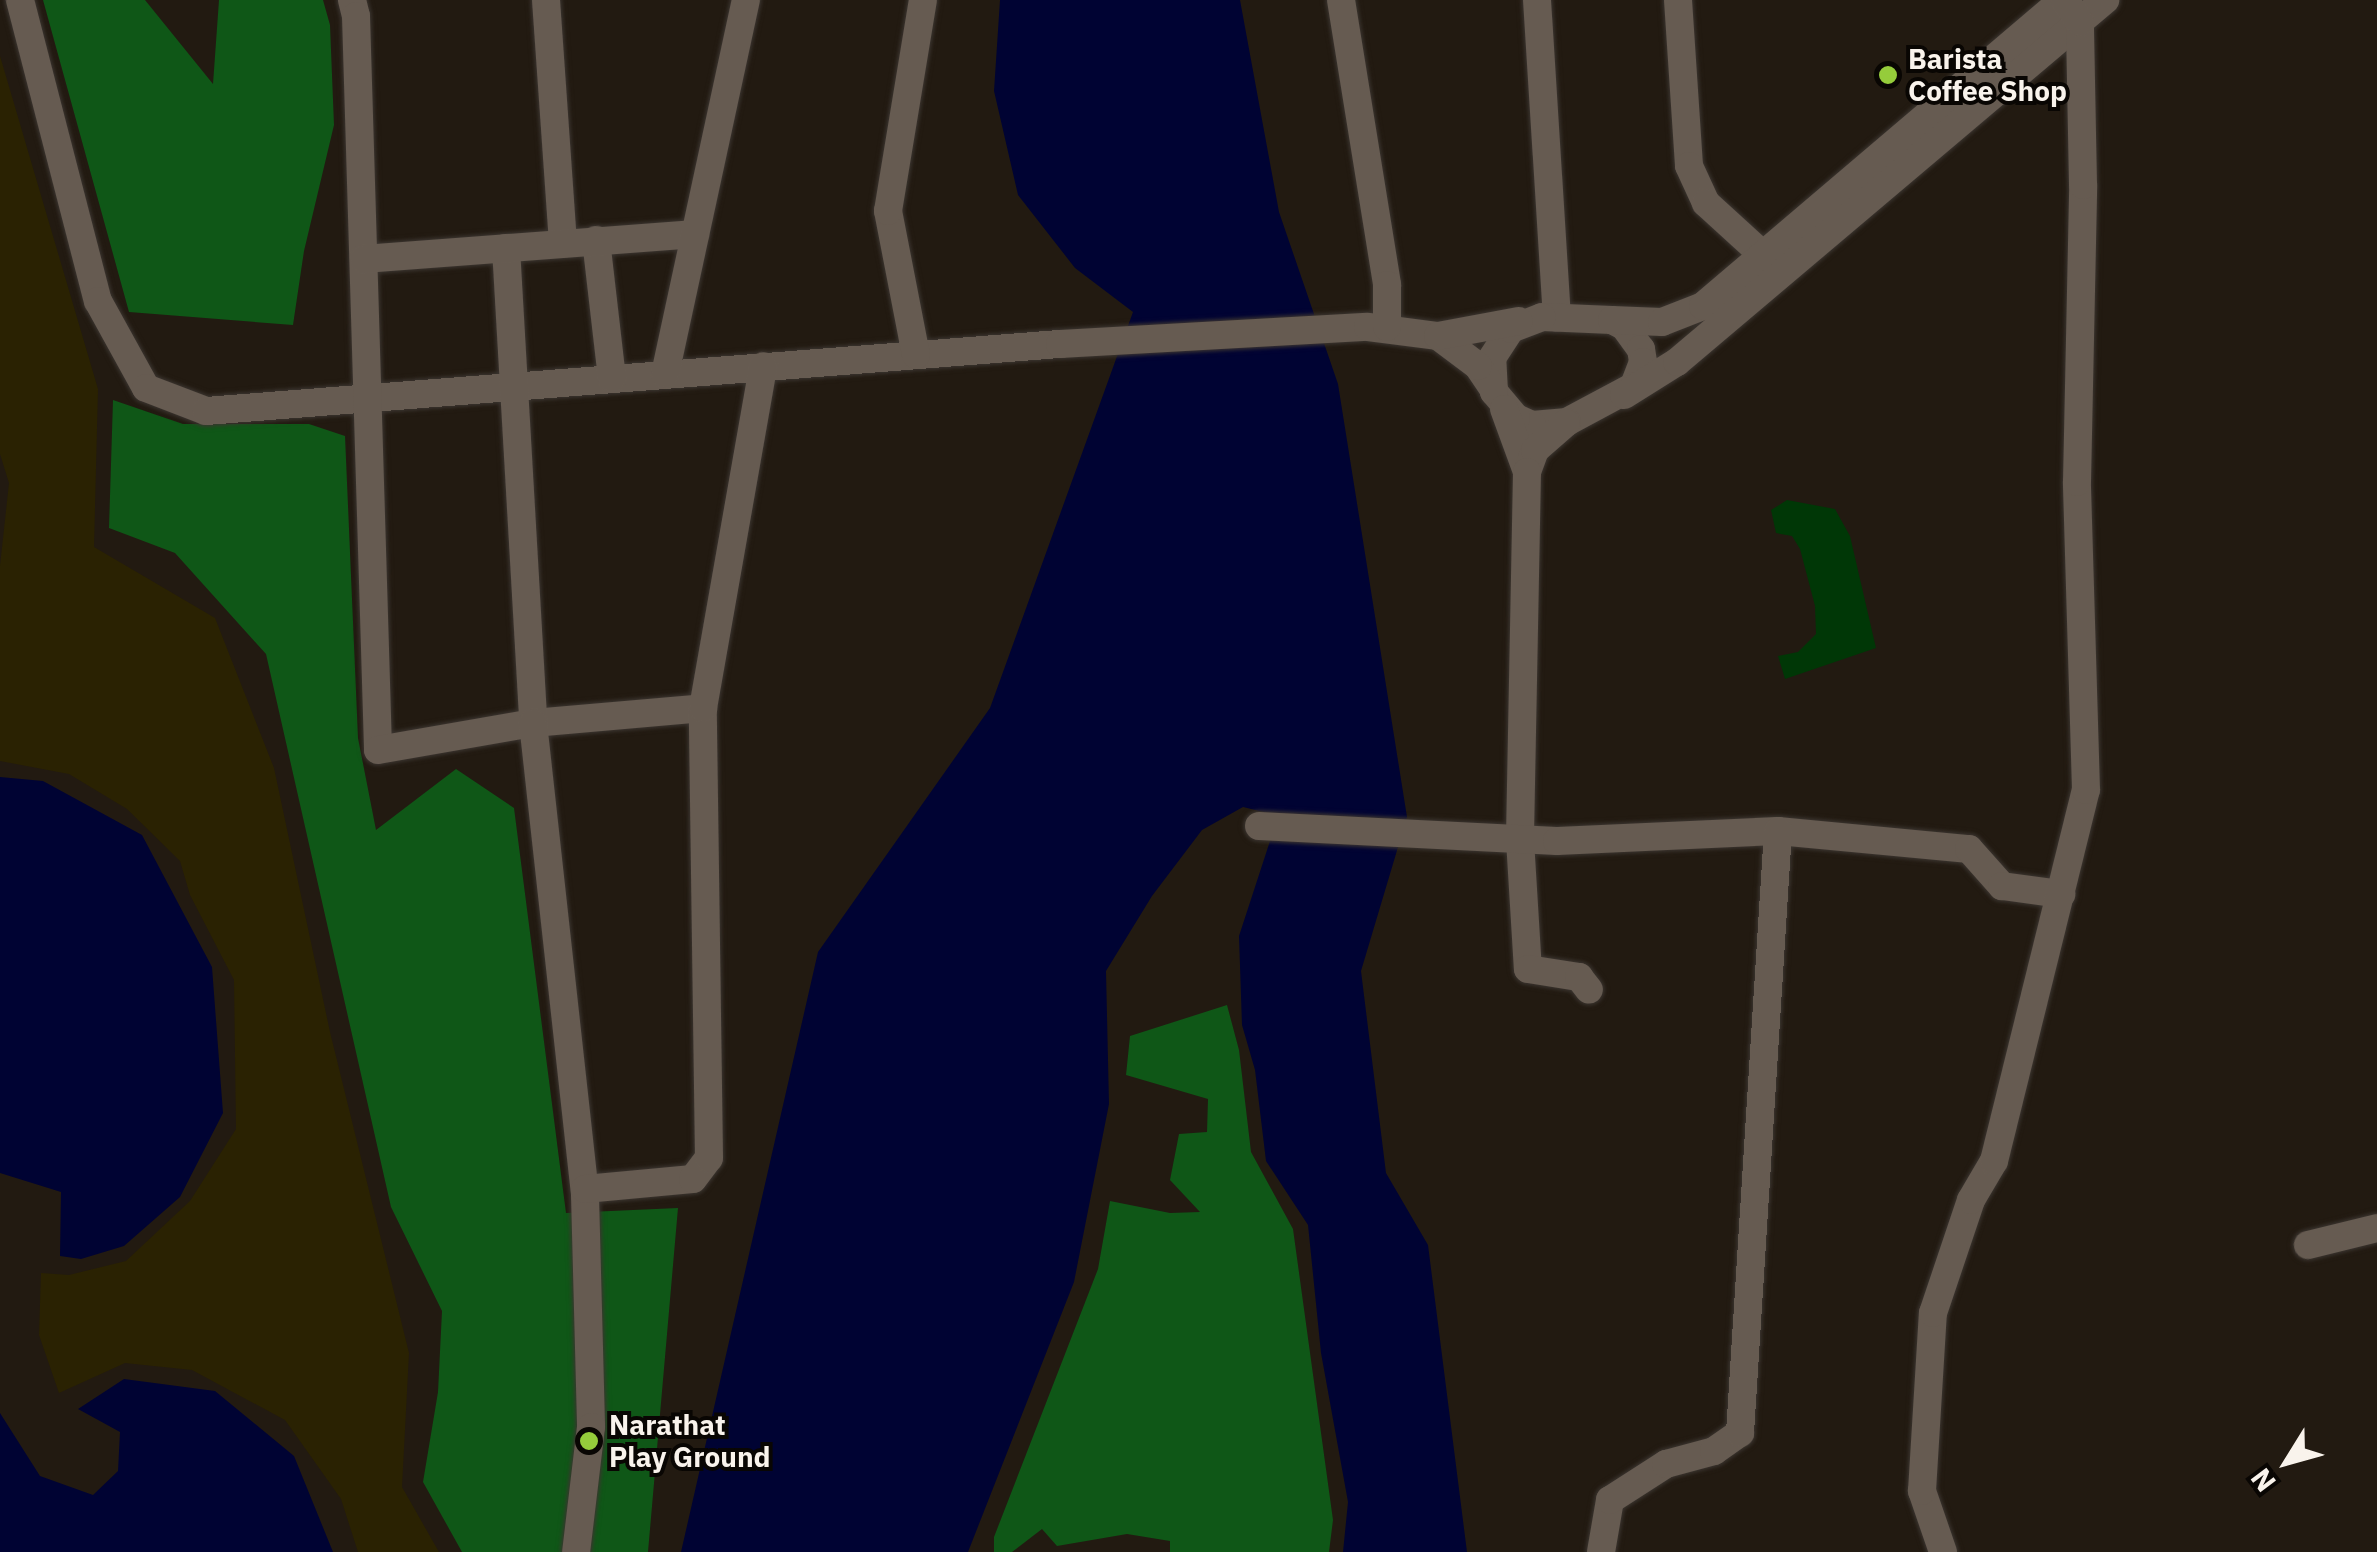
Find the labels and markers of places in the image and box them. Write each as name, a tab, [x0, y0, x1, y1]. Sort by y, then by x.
place label: Barista Coffee Shop	[1908, 42, 2067, 108]
marker: Barista Coffee Shop	[1877, 64, 1899, 86]
place label: Narathat Play Ground	[609, 1408, 771, 1474]
marker: Narathat Play Ground	[578, 1430, 600, 1452]

